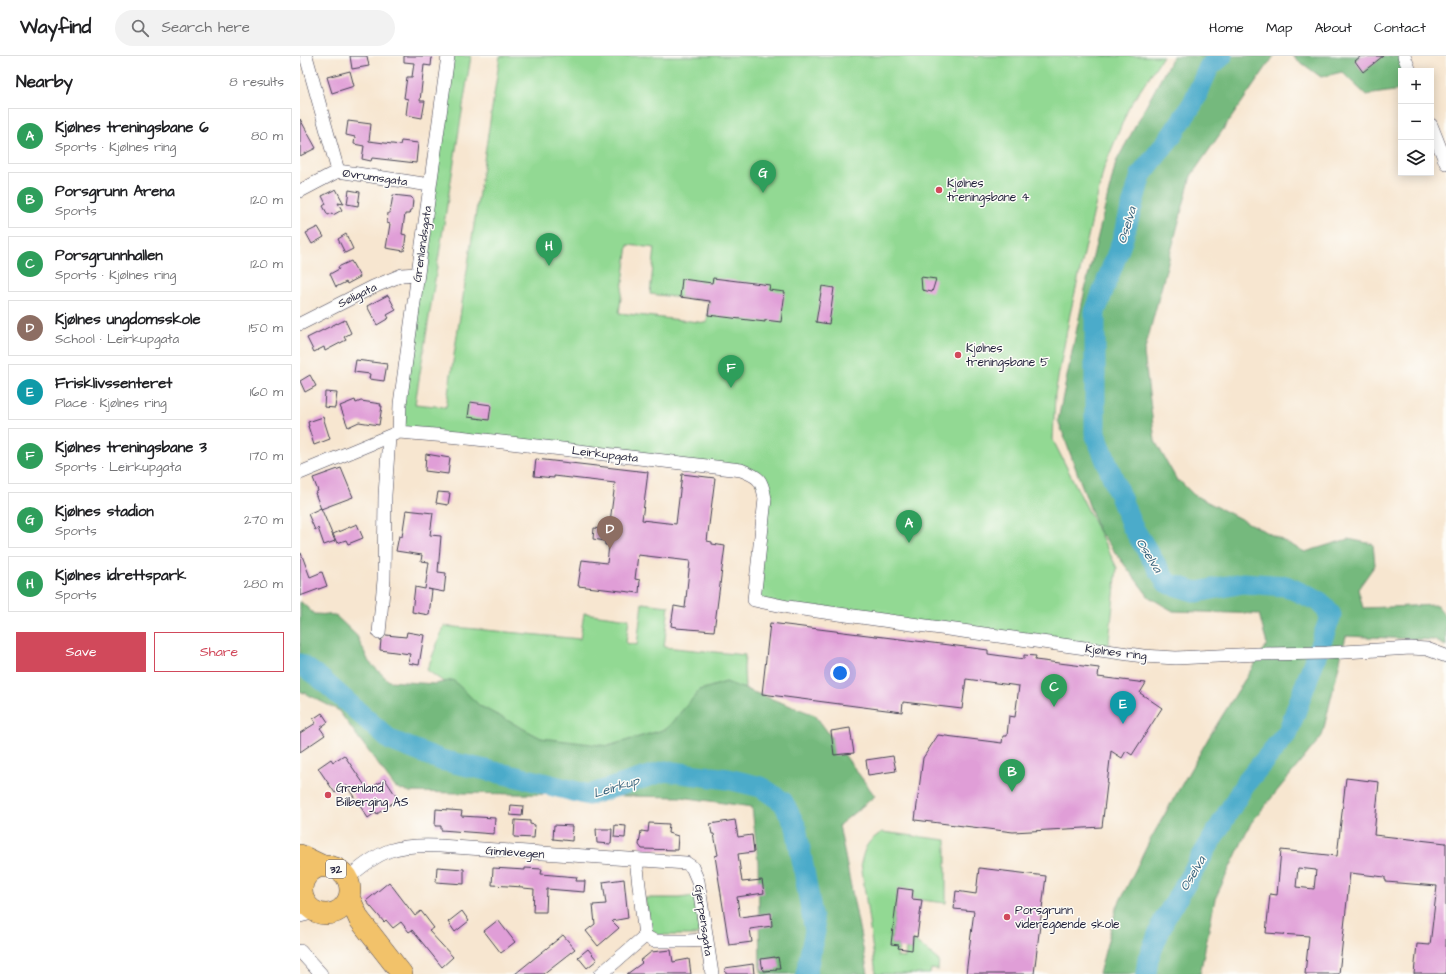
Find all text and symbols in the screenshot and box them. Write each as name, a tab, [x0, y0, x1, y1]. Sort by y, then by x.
search box	[115, 10, 395, 46]
text: Wayfind	[20, 14, 91, 41]
icon: search	[129, 17, 151, 39]
text: Search here	[161, 17, 250, 38]
text: Home	[1209, 18, 1244, 38]
text: Map	[1266, 18, 1292, 38]
text: About	[1314, 18, 1352, 38]
text: Contact	[1374, 18, 1426, 38]
map controls	[1398, 68, 1434, 176]
button: +	[1398, 68, 1434, 104]
text: Nearby	[16, 70, 73, 94]
text: 8 results	[229, 73, 284, 91]
button: −	[1398, 104, 1434, 140]
text: Kjølnes treningsbane 6	[55, 117, 209, 138]
text: A	[26, 127, 34, 145]
text: 80 m	[251, 127, 283, 145]
text: Sports · Kjølnes ring	[55, 138, 176, 156]
button: layers	[1398, 140, 1434, 176]
pin: G	[750, 160, 776, 193]
street label: Øvrumsgata	[341, 165, 409, 191]
place label: Kjølnes treningsbane 4	[947, 175, 1029, 207]
text: Porsgrunn Arena	[55, 181, 175, 202]
marker: Kjølnes treningsbane 4	[934, 185, 944, 195]
text: B	[25, 191, 35, 209]
text: 120 m	[250, 191, 283, 209]
text: Sports	[55, 202, 97, 220]
water label: Oselva	[1113, 203, 1141, 246]
street label: Grenlandsgata	[409, 205, 437, 283]
pin: H	[536, 233, 562, 266]
text: Porsgrunnhallen	[55, 245, 163, 266]
text: C	[25, 255, 35, 273]
text: 120 m	[250, 255, 283, 273]
text: Sports · Kjølnes ring	[55, 266, 176, 284]
street label: Søligata	[335, 279, 380, 313]
text: Kjølnes ungdomsskole	[55, 309, 201, 330]
text: D	[26, 319, 34, 337]
text: 150 m	[249, 319, 283, 337]
text: School · Leirkupgata	[55, 330, 179, 348]
place label: Kjølnes treningsbane 5	[966, 340, 1049, 372]
marker: Kjølnes treningsbane 5	[953, 350, 963, 360]
pin: F	[718, 355, 744, 388]
text: Frisklivssenteret	[55, 373, 172, 394]
text: E	[26, 383, 34, 401]
text: 160 m	[250, 383, 283, 401]
text: Place · Kjølnes ring	[55, 394, 167, 412]
text: Kjølnes treningsbane 3	[55, 437, 207, 458]
street label: Leirkupgata	[571, 442, 639, 468]
text: F	[25, 447, 35, 465]
text: 170 m	[250, 447, 283, 465]
text: Sports · Leirkupgata	[55, 458, 181, 476]
text: Kjølnes stadion	[55, 501, 154, 522]
pin: A	[896, 510, 922, 543]
text: G	[25, 511, 35, 529]
text: 270 m	[244, 511, 283, 529]
pin: D	[597, 516, 623, 549]
text: Sports	[55, 522, 97, 540]
water label: Oselva	[1132, 535, 1167, 577]
text: Kjølnes idrettspark	[55, 565, 186, 586]
text: H	[26, 575, 34, 593]
text: 280 m	[244, 575, 283, 593]
text: Sports	[55, 586, 97, 604]
button: Save	[16, 632, 146, 672]
button: Share	[154, 632, 284, 672]
street label: Kjølnes ring	[1084, 640, 1148, 666]
your location	[830, 663, 850, 683]
pin: C	[1041, 674, 1067, 707]
pin: E	[1110, 691, 1136, 724]
pin: B	[999, 759, 1025, 792]
water label: Leirkup	[591, 771, 643, 802]
place label: Grenland Bilberging AS	[336, 780, 409, 812]
marker: Grenland Bilberging AS	[323, 790, 333, 800]
street label: Gimlevegen	[485, 842, 545, 864]
water label: Oselva	[1175, 852, 1211, 894]
road number: 32	[326, 860, 346, 878]
street label: Gjerpensgata	[689, 883, 717, 957]
place label: Porsgrunn videregående skole	[1015, 902, 1120, 934]
marker: Porsgrunn videregående skole	[1002, 912, 1012, 922]

